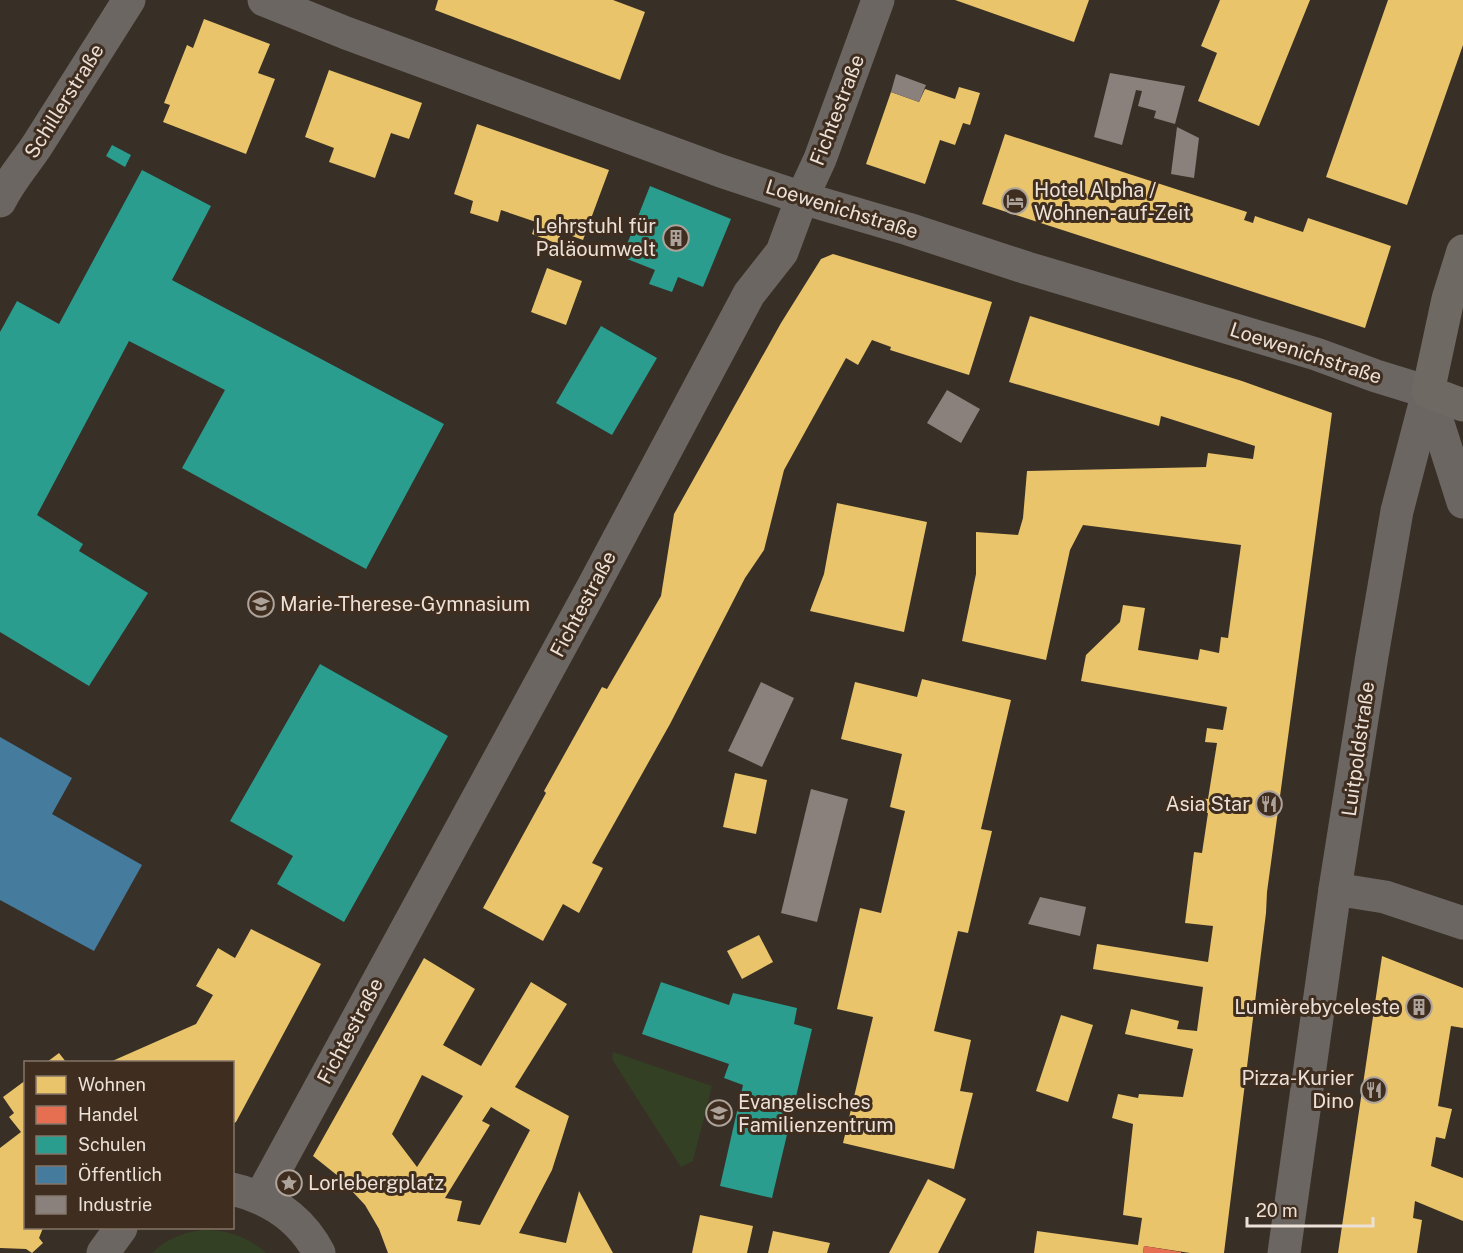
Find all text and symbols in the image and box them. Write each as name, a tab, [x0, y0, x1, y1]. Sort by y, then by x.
street label: Schillerstraße	[19, 39, 109, 163]
street label: Fichtestraße	[805, 51, 869, 169]
street label: Loewenichstraße	[763, 174, 921, 244]
place label: Hotel Alpha / Wohnen-auf-Zeit	[1034, 178, 1191, 225]
hotel icon: Hotel Alpha / Wohnen-auf-Zeit	[1000, 186, 1030, 216]
place label: Lehrstuhl für Paläoumwelt	[535, 214, 656, 261]
building icon: Lehrstuhl für Paläoumwelt	[661, 223, 691, 253]
street label: Loewenichstraße	[1227, 317, 1385, 389]
street label: Fichtestraße	[545, 547, 621, 661]
school or university icon: Marie-Therese-Gymnasium	[246, 589, 276, 619]
place label: Marie-Therese-Gymnasium	[280, 592, 530, 616]
street label: Luitpoldstraße	[1337, 680, 1379, 818]
restaurant icon: Asia Star	[1254, 789, 1284, 819]
place label: Asia Star	[1166, 792, 1250, 816]
street label: Fichtestraße	[312, 974, 388, 1088]
building icon: Lumièrebyceleste	[1404, 992, 1434, 1022]
place label: Lumièrebyceleste	[1234, 995, 1400, 1019]
legend	[24, 1061, 234, 1229]
place label: Pizza-Kurier Dino	[1241, 1066, 1354, 1113]
text: Wohnen	[78, 1074, 146, 1095]
restaurant icon: Pizza-Kurier Dino	[1359, 1075, 1389, 1105]
place label: Evangelisches Familienzentrum	[738, 1090, 894, 1137]
school or university icon: Evangelisches Familienzentrum	[704, 1098, 734, 1128]
text: Handel	[78, 1104, 138, 1125]
text: Schulen	[78, 1134, 146, 1155]
text: Öffentlich	[78, 1163, 162, 1185]
place icon: Lorlebergplatz	[274, 1168, 304, 1198]
place label: Lorlebergplatz	[308, 1171, 444, 1195]
scale bar	[1247, 1190, 1373, 1228]
text: Industrie	[78, 1194, 152, 1215]
text: 20 m	[1256, 1200, 1298, 1221]

